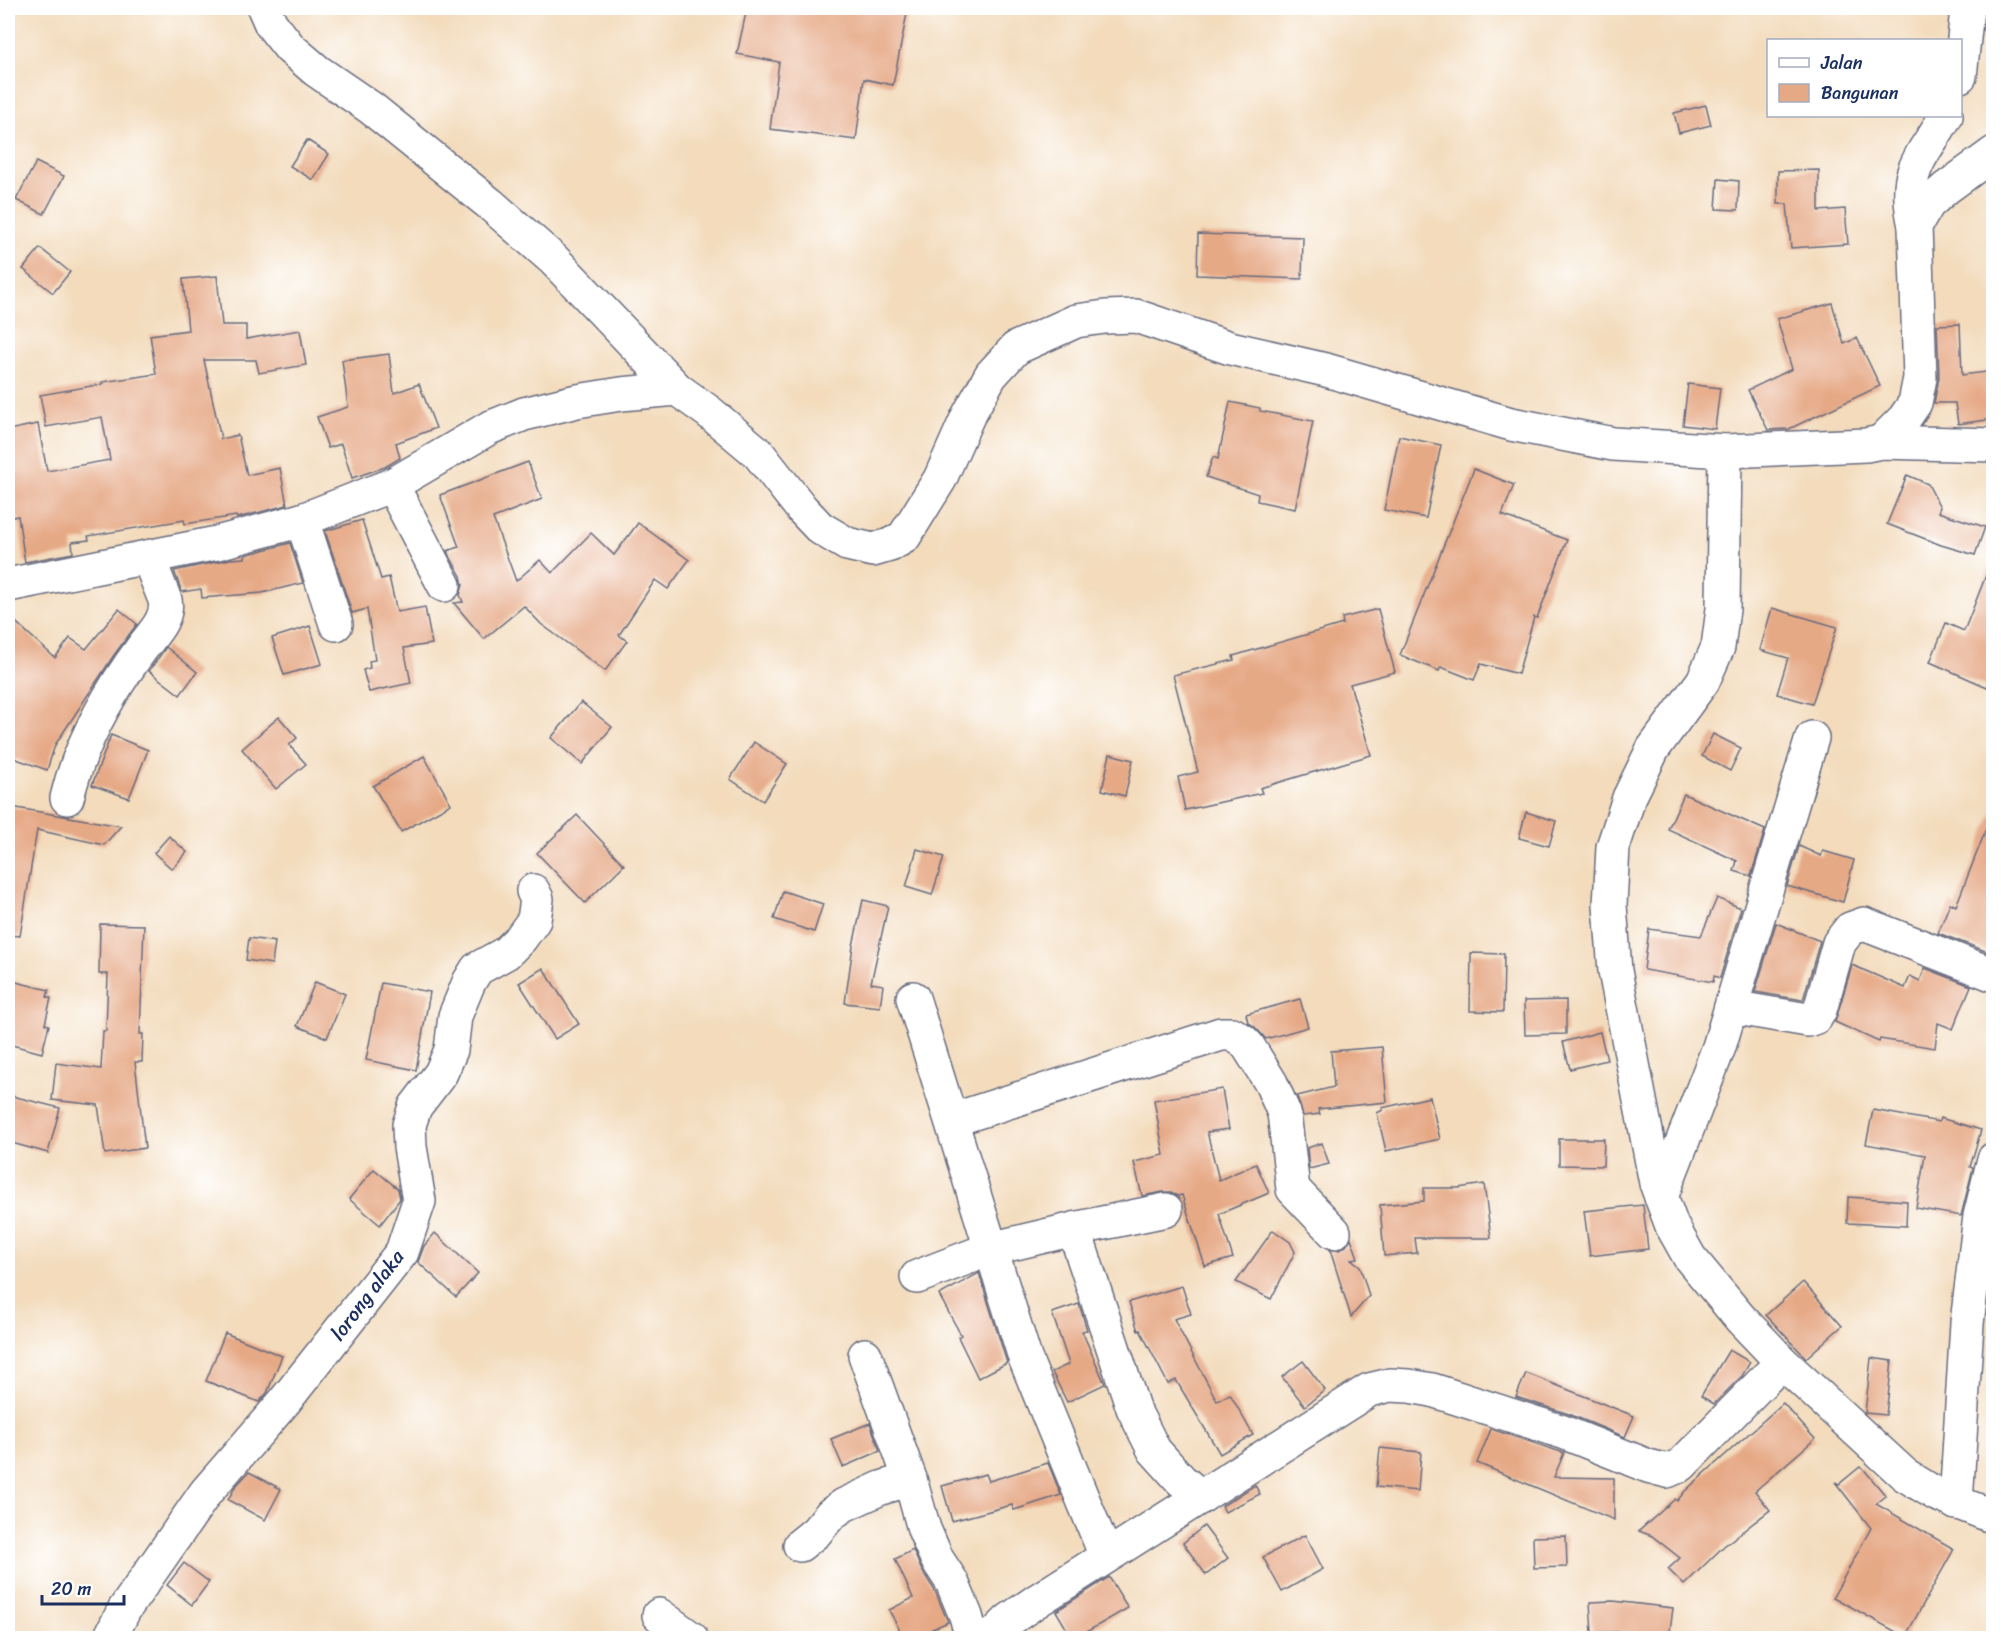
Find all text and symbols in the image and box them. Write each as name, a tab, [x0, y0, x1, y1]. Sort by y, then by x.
legend	[1767, 39, 1962, 117]
text: Jalan	[1820, 47, 1863, 79]
text: Bangunan	[1821, 77, 1899, 109]
street label: lorong alaka	[321, 1241, 414, 1348]
scale bar	[42, 1568, 124, 1606]
text: 20 m	[51, 1573, 91, 1605]

